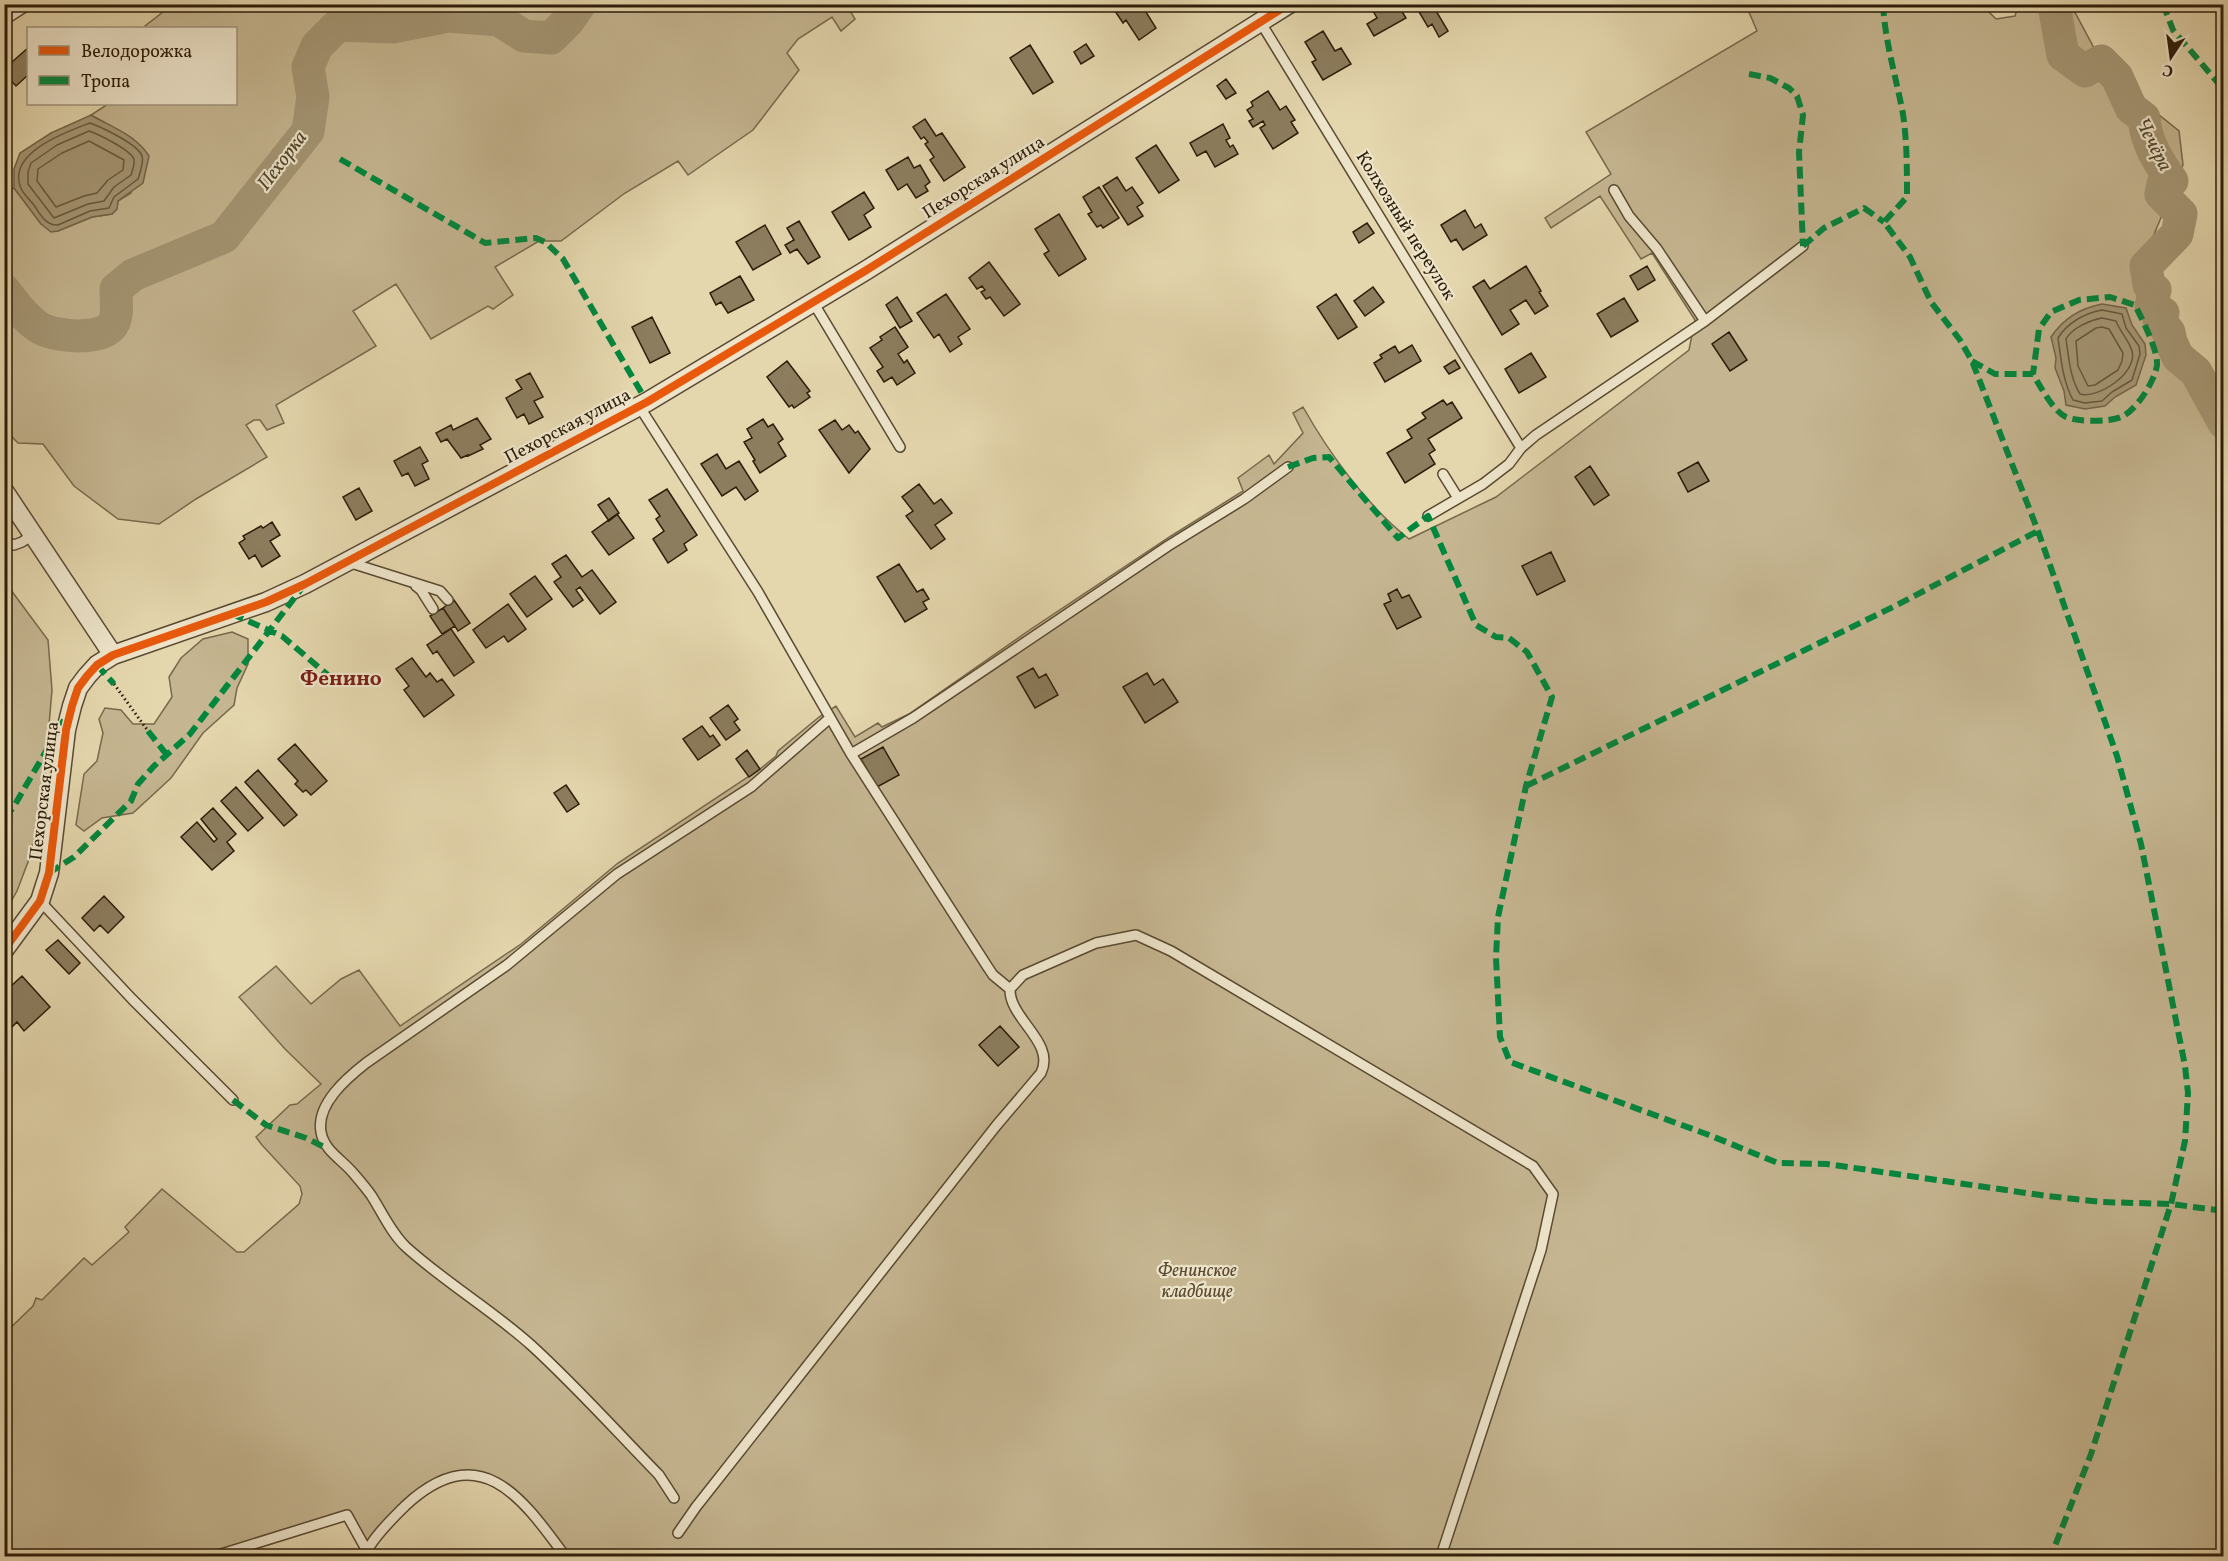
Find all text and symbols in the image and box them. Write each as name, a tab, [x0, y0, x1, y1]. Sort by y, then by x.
legend	[27, 27, 237, 105]
north arrow	[2141, 27, 2201, 87]
text: Велодорожка	[81, 40, 192, 65]
text: С	[2161, 58, 2176, 82]
text: Тропа	[81, 70, 130, 95]
water label: Чечёра	[2128, 113, 2178, 177]
water label: Пехорка	[251, 125, 315, 197]
street label: Пехорская улица	[918, 130, 1050, 226]
street label: Колхозный переулок	[1349, 147, 1461, 306]
street label: Пехорская улица	[500, 383, 636, 471]
district label: Фенино	[300, 665, 382, 694]
street label: Пехорская улица	[24, 720, 66, 862]
park label: Фенинское кладбище	[1157, 1259, 1237, 1305]

